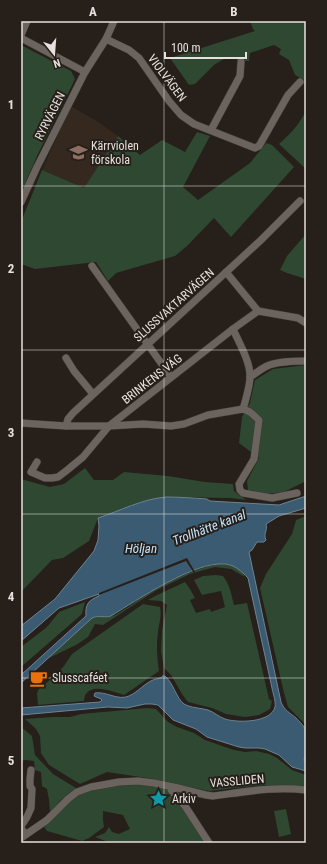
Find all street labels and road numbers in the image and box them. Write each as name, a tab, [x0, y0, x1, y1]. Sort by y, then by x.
street label: VIOLVÄGEN	[145, 51, 190, 104]
street label: RYRVÄGEN	[31, 89, 68, 142]
street label: SLUSSVAKTARVÄGEN	[130, 265, 217, 345]
street label: BRINKENS VÄG	[119, 350, 185, 407]
street label: VASSLIDEN	[209, 772, 265, 790]

